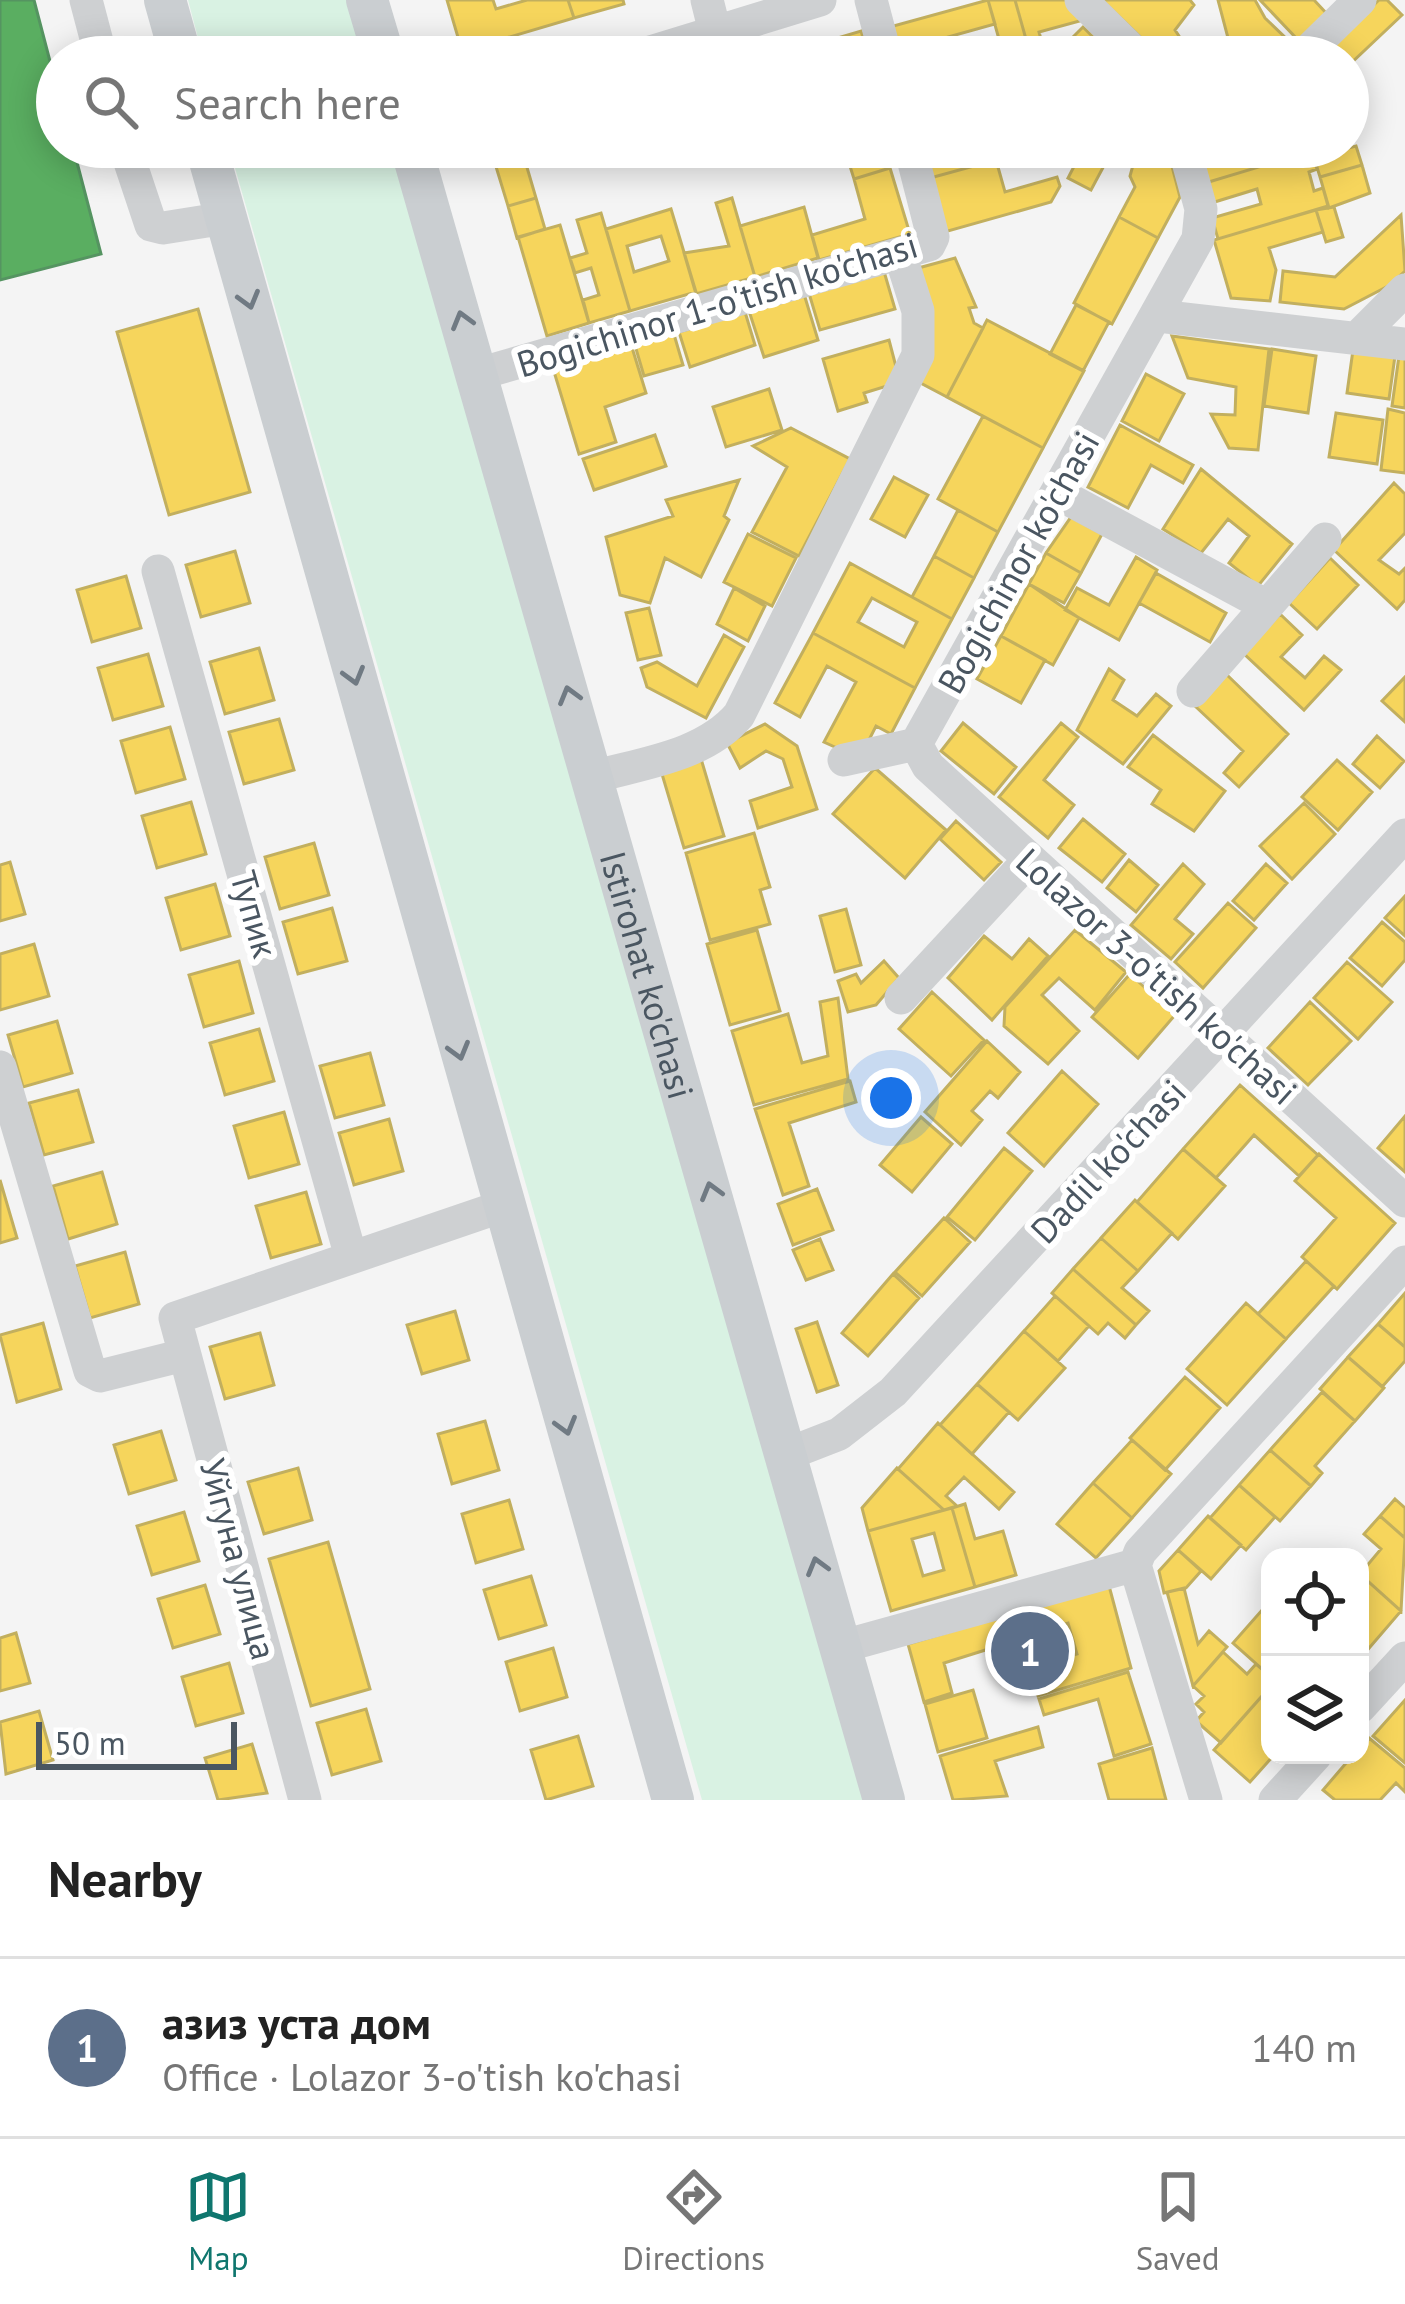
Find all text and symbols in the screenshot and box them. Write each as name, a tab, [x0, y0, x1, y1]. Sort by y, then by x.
search box	[36, 36, 1369, 168]
icon: search	[78, 69, 144, 135]
text: Search here	[174, 73, 401, 131]
street label: Bogichinor 1-o'tish ko'chasi	[511, 221, 923, 387]
one-way arrow	[235, 289, 260, 310]
one-way arrow	[451, 310, 476, 331]
street label: Bogichinor ko'chasi	[926, 423, 1110, 701]
one-way arrow	[340, 665, 365, 685]
one-way arrow	[559, 685, 584, 706]
street label: Lolazor 3-o'tish ko'chasi	[1007, 837, 1307, 1115]
street label: Istirohat ko'chasi	[590, 845, 706, 1104]
street label: Тупик	[220, 865, 290, 963]
one-way arrow	[445, 1040, 470, 1061]
your location	[861, 1068, 921, 1128]
street label: Dadil ko'chasi	[1020, 1069, 1196, 1253]
one-way arrow	[700, 1181, 725, 1202]
one-way arrow	[552, 1415, 577, 1436]
street label: Уйгуна улица	[190, 1453, 288, 1665]
map controls	[1261, 1548, 1369, 1764]
button: locate	[1261, 1548, 1369, 1656]
one-way arrow	[806, 1556, 831, 1577]
pin: 1	[991, 1606, 1069, 1696]
button: layers	[1261, 1656, 1369, 1764]
scale bar	[36, 1716, 237, 1769]
text: 50 m	[54, 1721, 126, 1764]
text: Nearby	[48, 1845, 202, 1911]
text: азиз уста дом	[162, 1993, 431, 2051]
text: 1	[76, 2022, 98, 2073]
text: 140 m	[1251, 2022, 1357, 2073]
text: Office · Lolazor 3-o'tish ko'chasi	[162, 2051, 682, 2102]
tab: Map	[185, 2164, 251, 2279]
tab: Directions	[622, 2164, 765, 2279]
tab: Saved	[1136, 2164, 1220, 2279]

